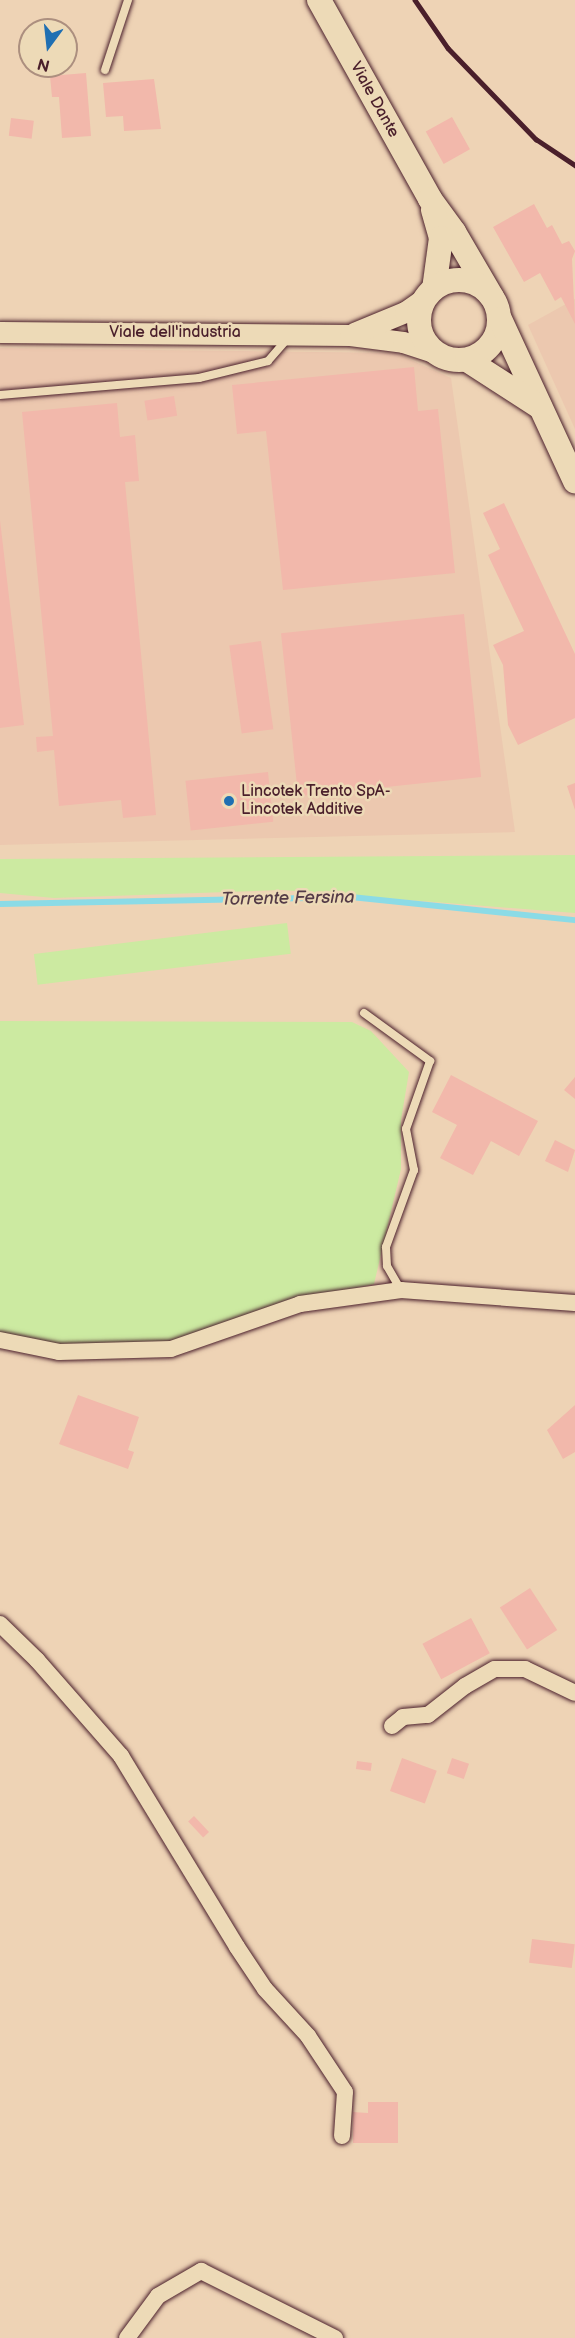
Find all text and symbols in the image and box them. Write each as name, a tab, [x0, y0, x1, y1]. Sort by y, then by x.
north arrow	[18, 18, 78, 78]
text: N	[35, 53, 52, 75]
street label: Viale Dante	[345, 59, 403, 141]
street label: Viale dell'industria	[109, 323, 241, 343]
place label: Lincotek Trento SpA- Lincotek Additive	[241, 782, 391, 820]
marker: Lincotek Trento SpA- Lincotek Additive	[222, 794, 236, 808]
water label: Torrente Fersina	[221, 887, 355, 911]

